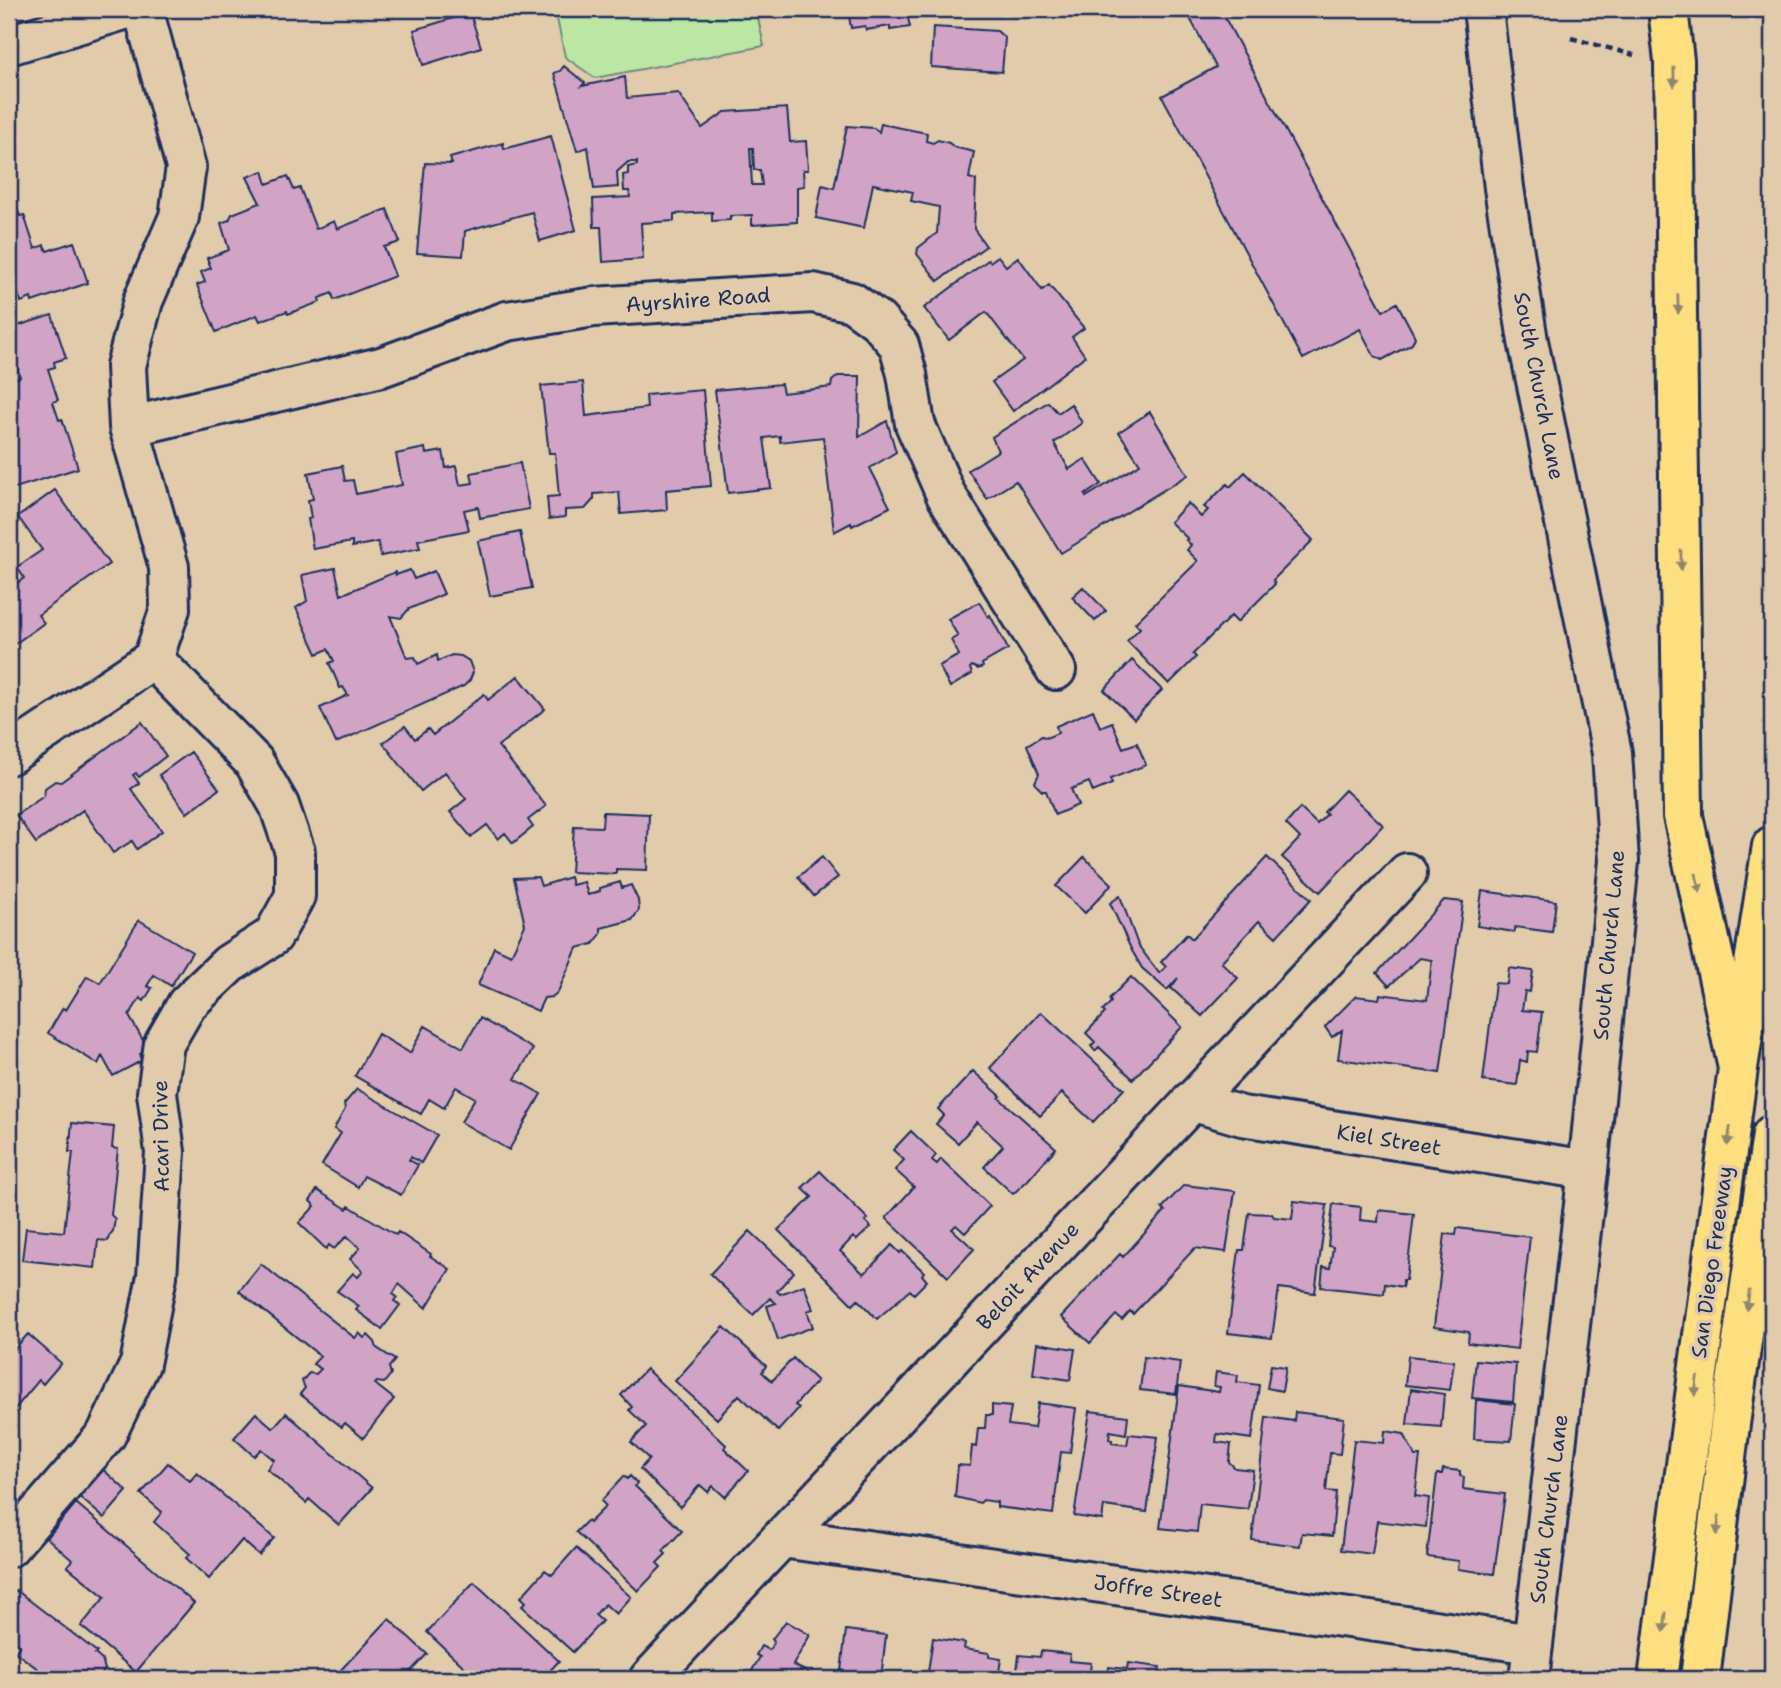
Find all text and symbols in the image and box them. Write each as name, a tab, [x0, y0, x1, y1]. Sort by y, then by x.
one-way arrow	[1668, 66, 1680, 88]
street label: Ayrshire Road	[625, 281, 771, 319]
street label: South Church Lane	[1507, 290, 1571, 482]
one-way arrow	[1672, 293, 1684, 315]
one-way arrow	[1675, 549, 1687, 571]
street label: South Church Lane	[1587, 849, 1631, 1041]
one-way arrow	[1692, 872, 1703, 894]
street label: Acari Drive	[146, 1080, 176, 1192]
street label: Kiel Street	[1335, 1118, 1443, 1162]
one-way arrow	[1724, 1125, 1735, 1147]
street label: San Diego Freeway	[1685, 1164, 1739, 1360]
street label: Beloit Avenue	[971, 1216, 1085, 1336]
one-way arrow	[1743, 1289, 1754, 1311]
one-way arrow	[1690, 1375, 1701, 1397]
street label: South Church Lane	[1523, 1413, 1575, 1605]
one-way arrow	[1713, 1514, 1724, 1536]
street label: Joffre Street	[1092, 1568, 1224, 1614]
one-way arrow	[1660, 1611, 1671, 1633]

